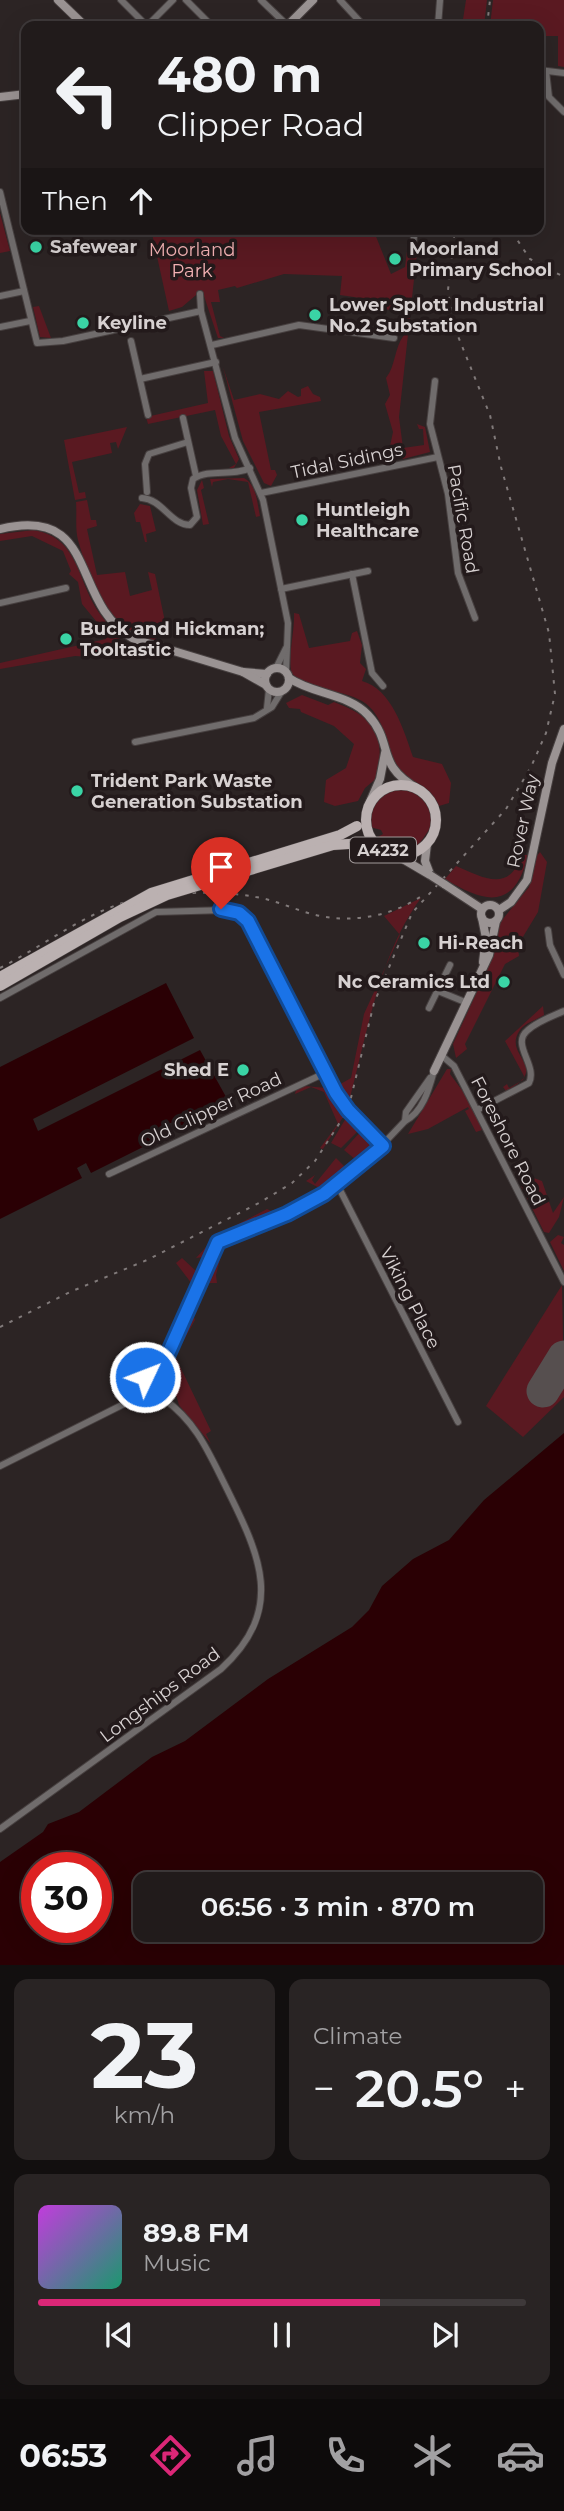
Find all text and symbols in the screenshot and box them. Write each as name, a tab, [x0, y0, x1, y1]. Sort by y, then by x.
text: 480 m	[157, 45, 322, 104]
icon: left	[42, 49, 133, 140]
text: Clipper Road	[157, 105, 365, 144]
icon: ahead	[122, 182, 160, 220]
text: Then	[42, 185, 108, 217]
place label: Safewear	[50, 236, 137, 258]
place label: Moorland Primary School	[409, 238, 552, 281]
marker: Safewear	[28, 239, 44, 255]
park label: Moorland Park	[149, 239, 235, 282]
marker: Moorland Primary School	[387, 251, 403, 267]
place label: Lower Splott Industrial No.2 Substation	[329, 294, 544, 337]
marker: Lower Splott Industrial No.2 Substation	[307, 307, 323, 323]
place label: Keyline	[97, 312, 167, 334]
marker: Keyline	[75, 315, 91, 331]
street label: Tidal Sidings	[289, 438, 405, 484]
street label: Pacific Road	[443, 463, 483, 575]
place label: Huntleigh Healthcare	[316, 499, 419, 542]
marker: Huntleigh Healthcare	[294, 512, 310, 528]
place label: Buck and Hickman; Tooltastic	[80, 618, 264, 661]
marker: Buck and Hickman; Tooltastic	[58, 631, 74, 647]
place label: Trident Park Waste Generation Substation	[91, 770, 303, 813]
street label: Rover Way	[502, 772, 544, 870]
marker: Trident Park Waste Generation Substation	[69, 783, 85, 799]
pin	[191, 837, 251, 909]
road number: A4232	[350, 838, 416, 862]
icon: arrive	[202, 848, 240, 886]
place label: Hi-Reach	[438, 932, 523, 954]
marker: Hi-Reach	[416, 935, 432, 951]
place label: Nc Ceramics Ltd	[337, 971, 490, 993]
marker: Nc Ceramics Ltd	[496, 974, 512, 990]
place label: Shed E	[164, 1059, 229, 1081]
marker: Shed E	[235, 1062, 251, 1078]
street label: Old Clipper Road	[137, 1068, 285, 1152]
street label: Foreshore Road	[466, 1073, 550, 1209]
street label: Viking Place	[375, 1243, 445, 1353]
position arrow	[108, 1340, 182, 1414]
street label: Longships Road	[96, 1643, 224, 1747]
speed limit sign: 30	[21, 1852, 112, 1943]
text: 06:56 · 3 min · 870 m	[201, 1891, 475, 1923]
text: 23	[91, 2000, 198, 2111]
text: Climate	[313, 2022, 402, 2050]
text: 20.5°	[355, 2057, 484, 2120]
text: −	[313, 2065, 335, 2112]
text: +	[504, 2065, 526, 2112]
text: km/h	[114, 2101, 175, 2129]
text: 89.8 FM	[143, 2217, 249, 2249]
text: Music	[143, 2249, 211, 2277]
icon: previous	[100, 2316, 138, 2354]
icon: pause	[263, 2316, 301, 2354]
icon: next	[426, 2316, 464, 2354]
icon: directions	[146, 2431, 195, 2480]
icon: music	[233, 2431, 282, 2480]
icon: phone	[321, 2431, 370, 2480]
icon: climate	[408, 2431, 457, 2480]
icon: car	[496, 2431, 545, 2480]
text: 06:53	[19, 2436, 108, 2475]

